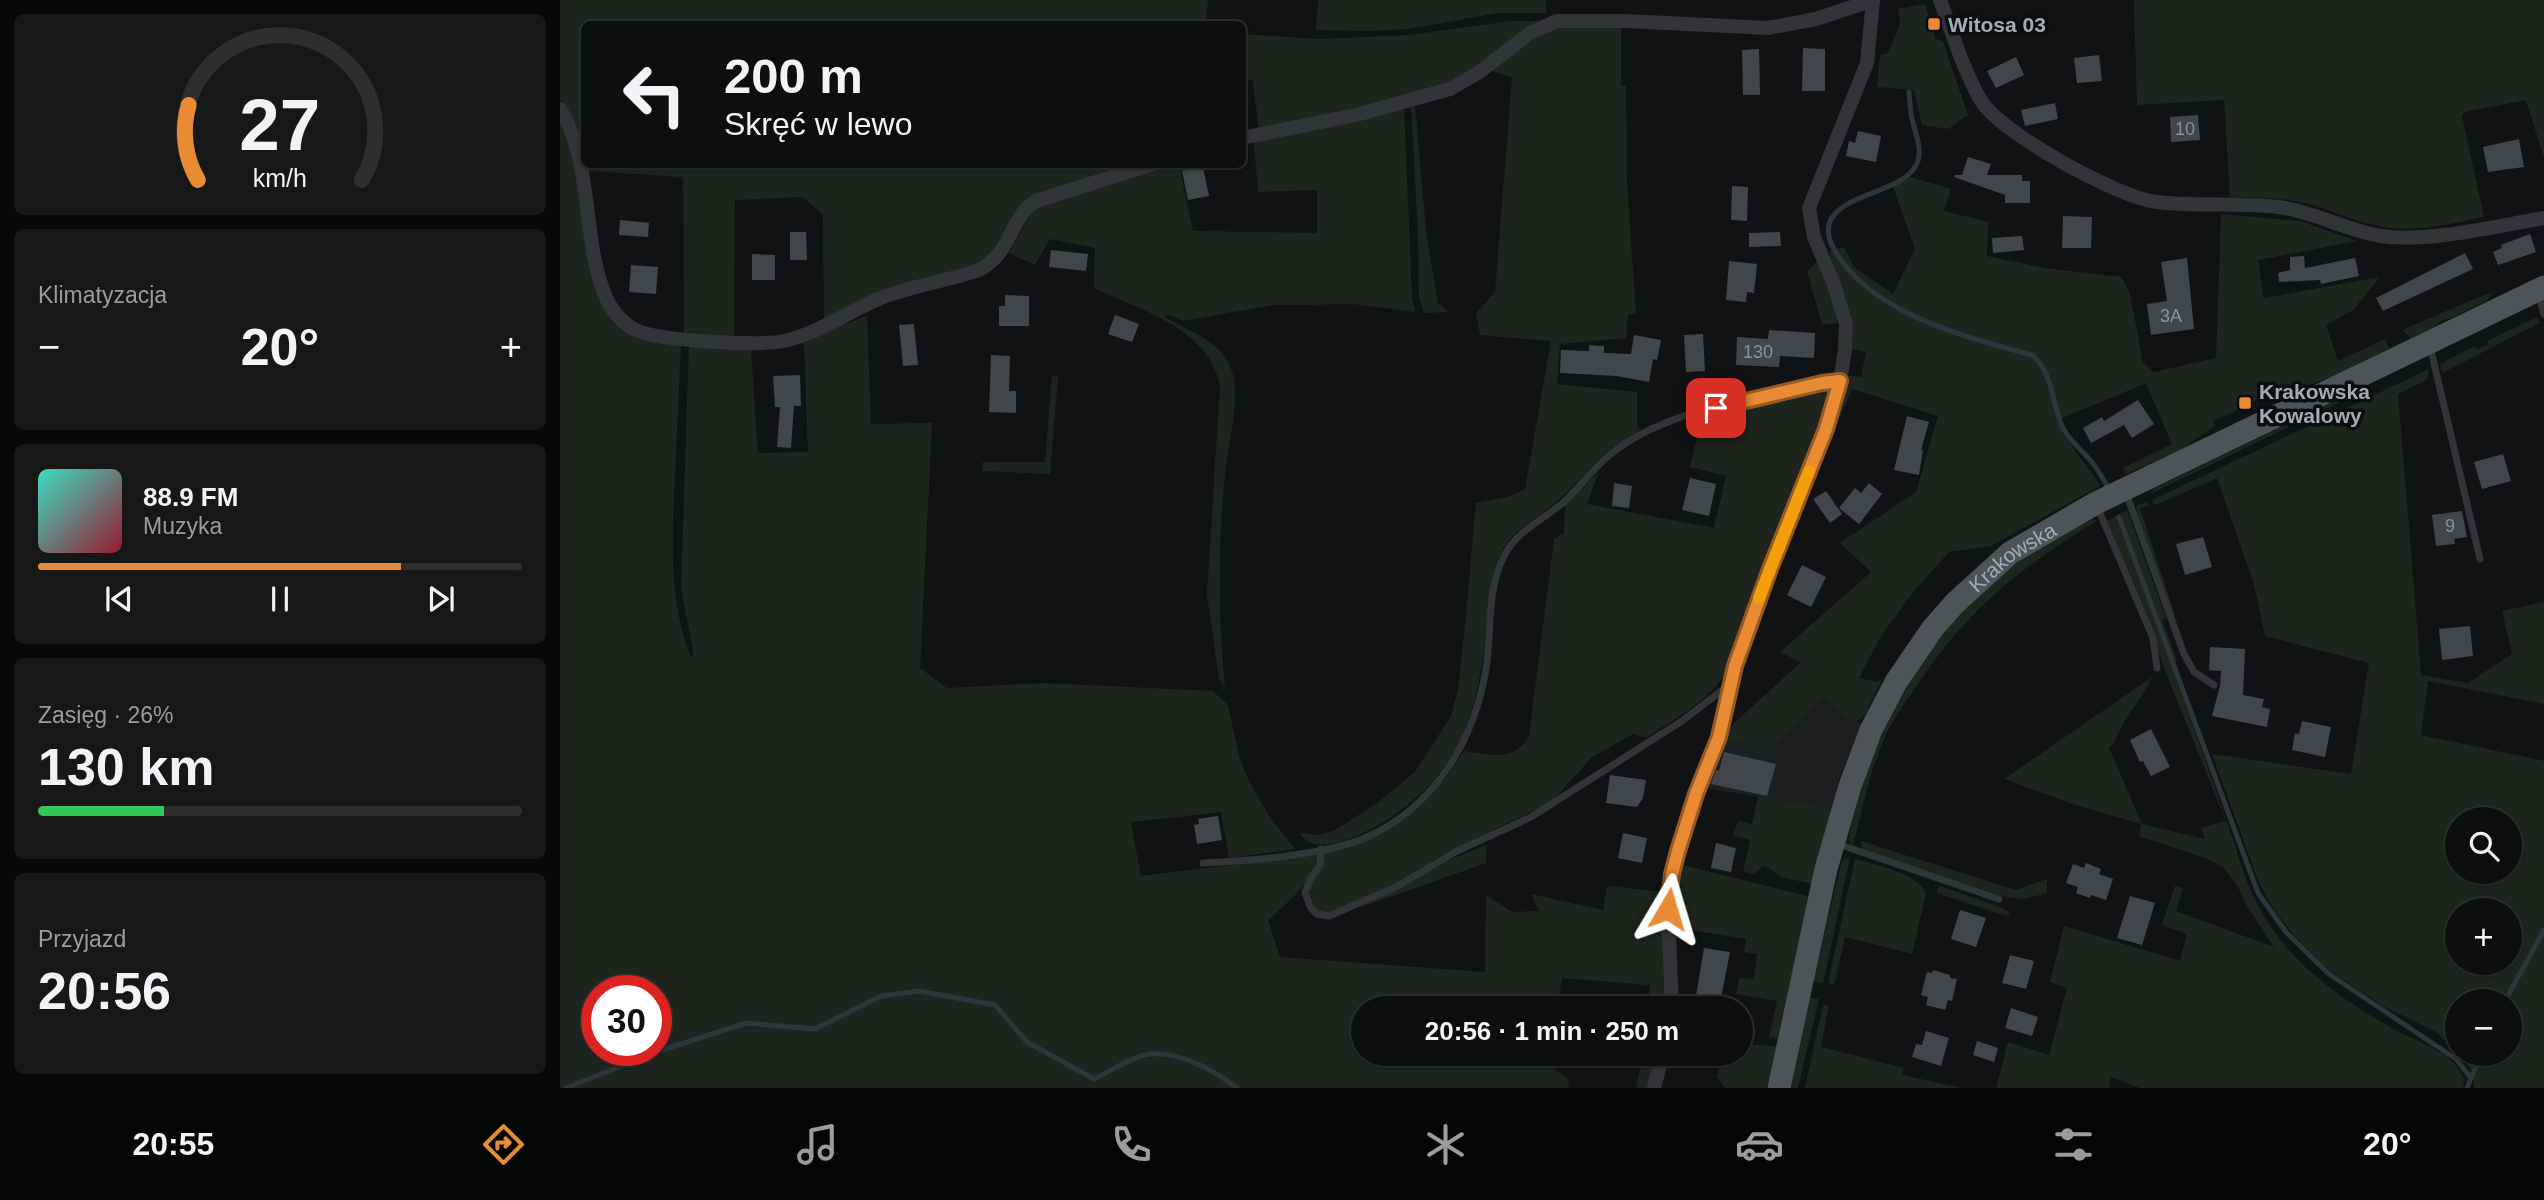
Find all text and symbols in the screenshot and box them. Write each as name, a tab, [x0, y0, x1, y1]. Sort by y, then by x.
place label: Witosa 03	[1948, 13, 2046, 36]
marker: Witosa 03	[1926, 16, 1942, 32]
icon: left	[609, 49, 700, 140]
text: 200 m	[724, 49, 863, 103]
text: 27	[240, 85, 320, 166]
text: Skręć w lewo	[724, 106, 913, 142]
house number: 10	[2175, 119, 2195, 139]
text: km/h	[253, 164, 307, 192]
text: Klimatyzacja	[38, 282, 167, 308]
house number: 3A	[2160, 306, 2182, 326]
text: 20°	[241, 318, 319, 376]
text: −	[38, 326, 60, 368]
text: +	[500, 326, 522, 368]
house number: 130	[1743, 342, 1773, 362]
pin	[1686, 378, 1746, 438]
place label: Krakowska Kowalowy	[2259, 380, 2370, 427]
icon: arrive	[1697, 389, 1735, 427]
marker: Krakowska Kowalowy	[2237, 395, 2253, 411]
text: 88.9 FM	[143, 482, 238, 512]
text: Muzyka	[143, 513, 222, 539]
house number: 9	[2445, 516, 2455, 536]
street label: Krakowska	[1964, 517, 2060, 596]
icon: previous	[100, 580, 138, 618]
icon: pause	[261, 580, 299, 618]
icon: next	[422, 580, 460, 618]
text: Zasięg · 26%	[38, 702, 174, 728]
text: 130 km	[38, 738, 214, 796]
map controls	[2445, 807, 2522, 1066]
button: search	[2445, 807, 2522, 884]
position arrow	[1631, 872, 1705, 946]
button: +	[2445, 898, 2522, 975]
text: Przyjazd	[38, 926, 126, 952]
text: 20:56	[38, 962, 171, 1020]
speed limit sign: 30	[581, 975, 672, 1066]
button: −	[2445, 989, 2522, 1066]
text: 20:56 · 1 min · 250 m	[1425, 1016, 1679, 1046]
icon: directions	[479, 1120, 528, 1169]
icon: music	[793, 1120, 842, 1169]
icon: phone	[1107, 1120, 1156, 1169]
icon: climate	[1421, 1120, 1470, 1169]
icon: car	[1735, 1120, 1784, 1169]
icon: filters	[2049, 1120, 2098, 1169]
text: 20:55	[132, 1126, 214, 1162]
text: 20°	[2363, 1126, 2412, 1162]

